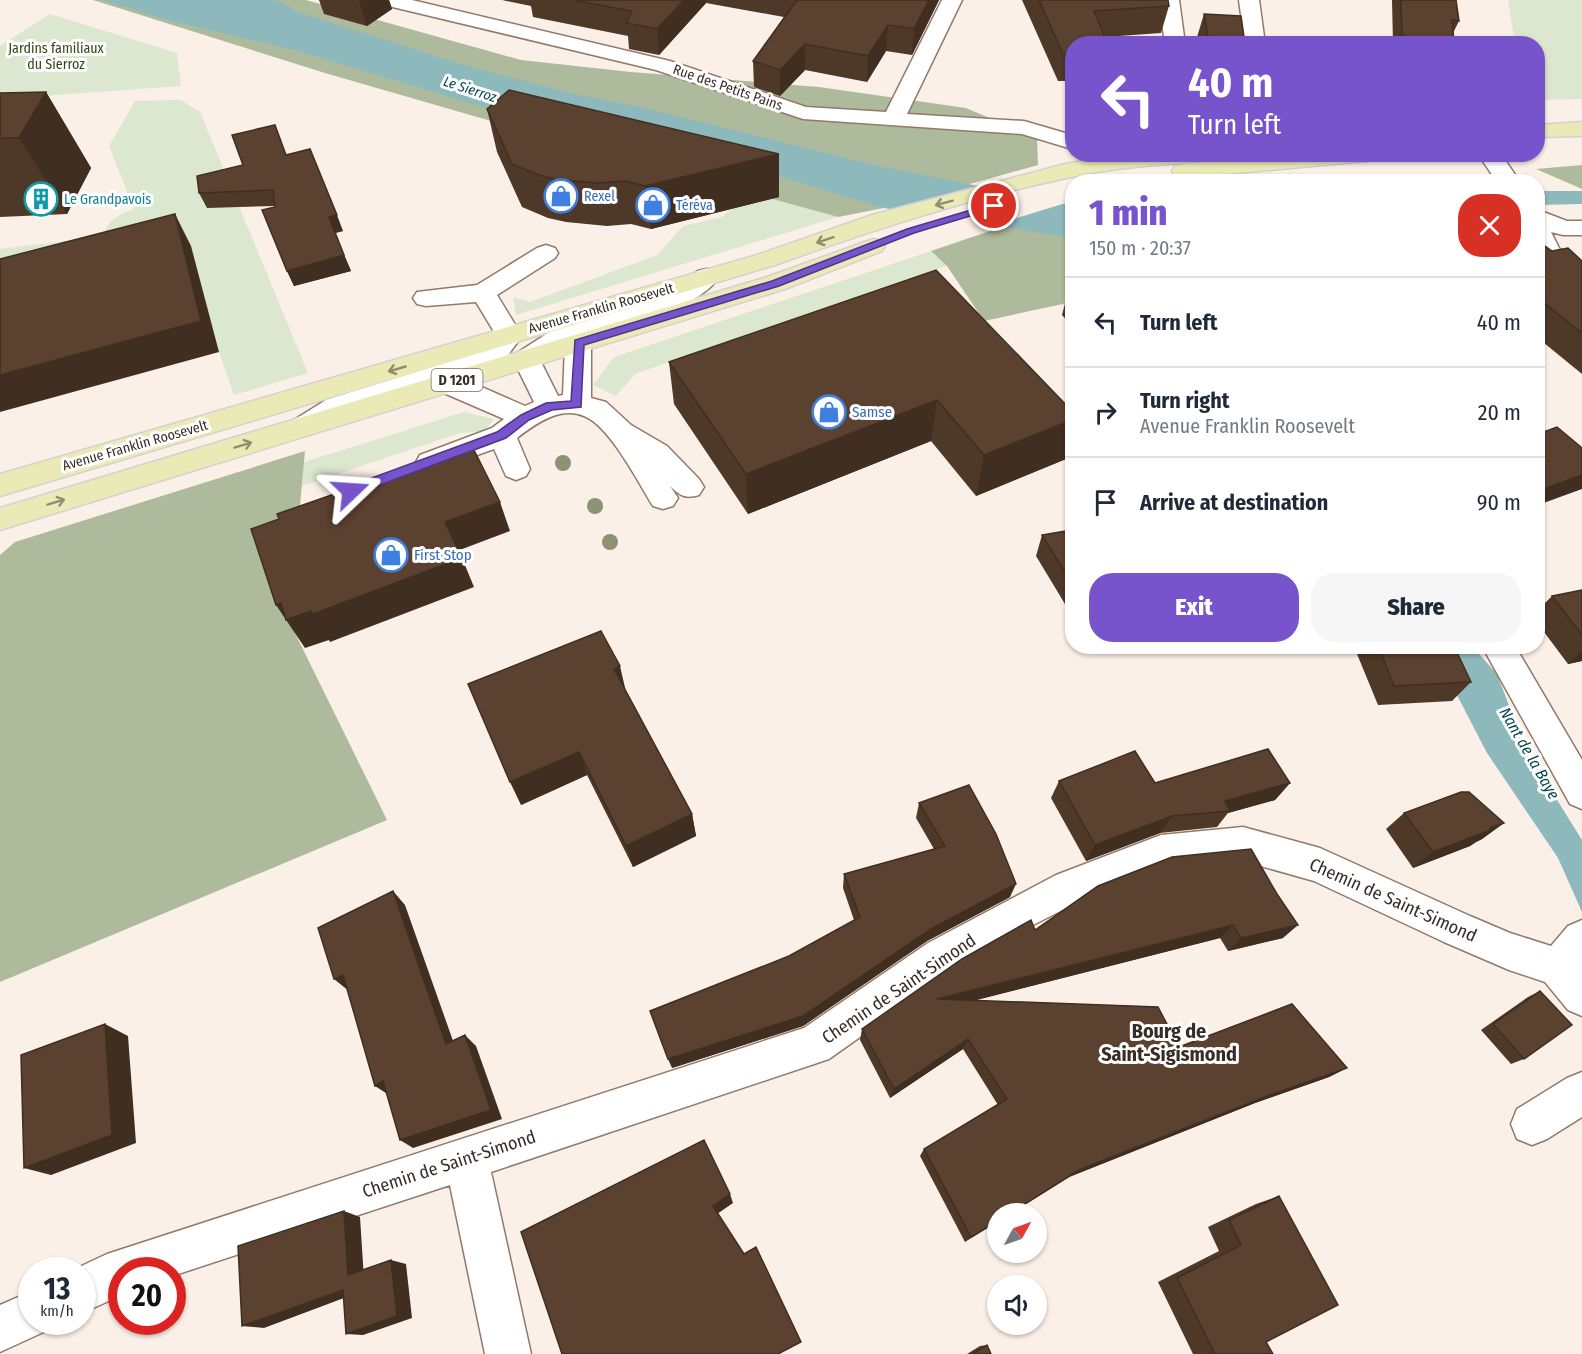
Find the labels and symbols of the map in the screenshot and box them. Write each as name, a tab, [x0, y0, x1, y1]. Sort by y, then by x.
park label: Jardins familiaux du Sierroz	[8, 40, 105, 73]
street label: Rue des Petits Pains	[671, 61, 785, 114]
water label: Le Sierroz	[441, 73, 499, 106]
shop icon: Rexel	[543, 178, 579, 214]
pin	[968, 180, 1019, 231]
building icon: Le Grandpavois	[23, 181, 59, 217]
shop icon: Téréva	[635, 187, 671, 223]
place label: Rexel	[584, 188, 615, 205]
place label: Le Grandpavois	[64, 191, 151, 208]
place label: Téréva	[676, 197, 713, 214]
one-way arrow	[935, 198, 954, 209]
one-way arrow	[816, 235, 835, 246]
street label: Avenue Franklin Roosevelt	[526, 279, 676, 337]
one-way arrow	[388, 364, 407, 375]
road number: D 1201	[432, 369, 482, 391]
shop icon: Samse	[811, 394, 847, 430]
place label: Samse	[852, 403, 892, 421]
street label: Avenue Franklin Roosevelt	[60, 416, 210, 474]
one-way arrow	[233, 439, 252, 450]
position arrow	[319, 459, 383, 523]
one-way arrow	[46, 496, 65, 507]
shop icon: First Stop	[373, 537, 409, 573]
place label: First Stop	[414, 546, 472, 564]
water label: Nant de la Baye	[1496, 704, 1564, 803]
street label: Chemin de Saint-Simond	[1306, 853, 1480, 947]
street label: Chemin de Saint-Simond	[818, 929, 980, 1049]
district label: Bourg de Saint-Sigismond	[1101, 1019, 1237, 1066]
street label: Chemin de Saint-Simond	[360, 1126, 538, 1202]
north arrow	[987, 1203, 1047, 1263]
speed limit sign: 20	[108, 1257, 186, 1335]

